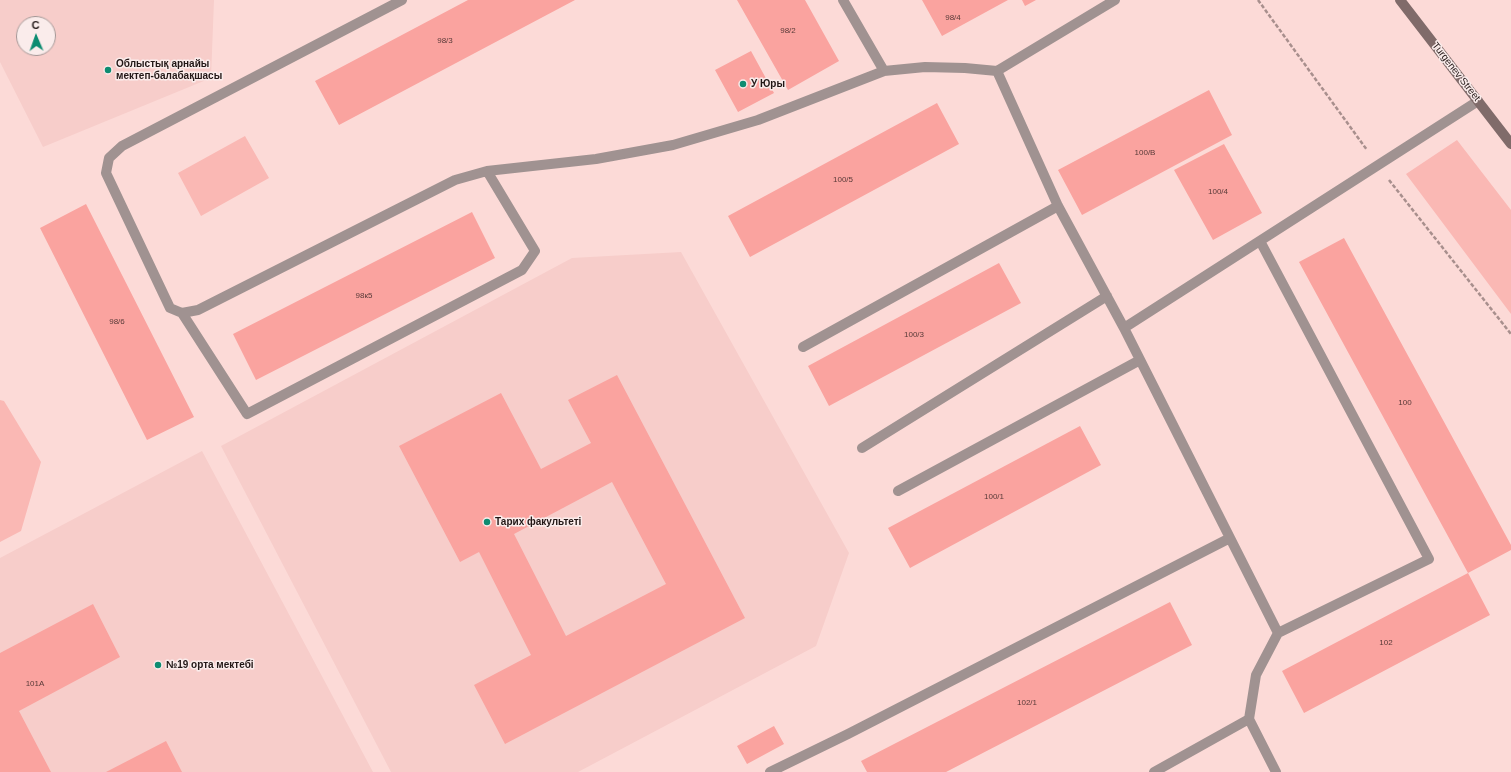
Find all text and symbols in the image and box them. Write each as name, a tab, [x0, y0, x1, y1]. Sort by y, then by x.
house number: 98/4	[945, 13, 961, 23]
north arrow	[16, 16, 56, 56]
text: С	[31, 19, 40, 31]
house number: 98/2	[780, 26, 796, 36]
house number: 98/3	[437, 36, 453, 46]
street label: Turgenev Street	[1429, 40, 1483, 104]
place label: Облыстық арнайы мектеп-балабақшасы	[116, 58, 222, 82]
marker: Облыстық арнайы мектеп-балабақшасы	[103, 65, 113, 75]
place label: У Юры	[751, 78, 785, 90]
marker: У Юры	[738, 79, 748, 89]
house number: 100/В	[1135, 148, 1155, 158]
house number: 100/5	[833, 175, 853, 185]
house number: 100/4	[1208, 187, 1228, 197]
house number: 98к5	[356, 291, 372, 301]
house number: 98/6	[109, 317, 125, 327]
house number: 100/3	[904, 330, 924, 340]
house number: 100	[1398, 398, 1412, 408]
house number: 100/1	[984, 492, 1004, 502]
place label: Тарих факультеті	[495, 516, 581, 528]
marker: Тарих факультеті	[482, 517, 492, 527]
house number: 102	[1379, 638, 1393, 648]
place label: №19 орта мектебі	[166, 659, 254, 671]
marker: №19 орта мектебі	[153, 660, 163, 670]
house number: 101А	[26, 679, 44, 689]
house number: 102/1	[1017, 698, 1037, 708]

